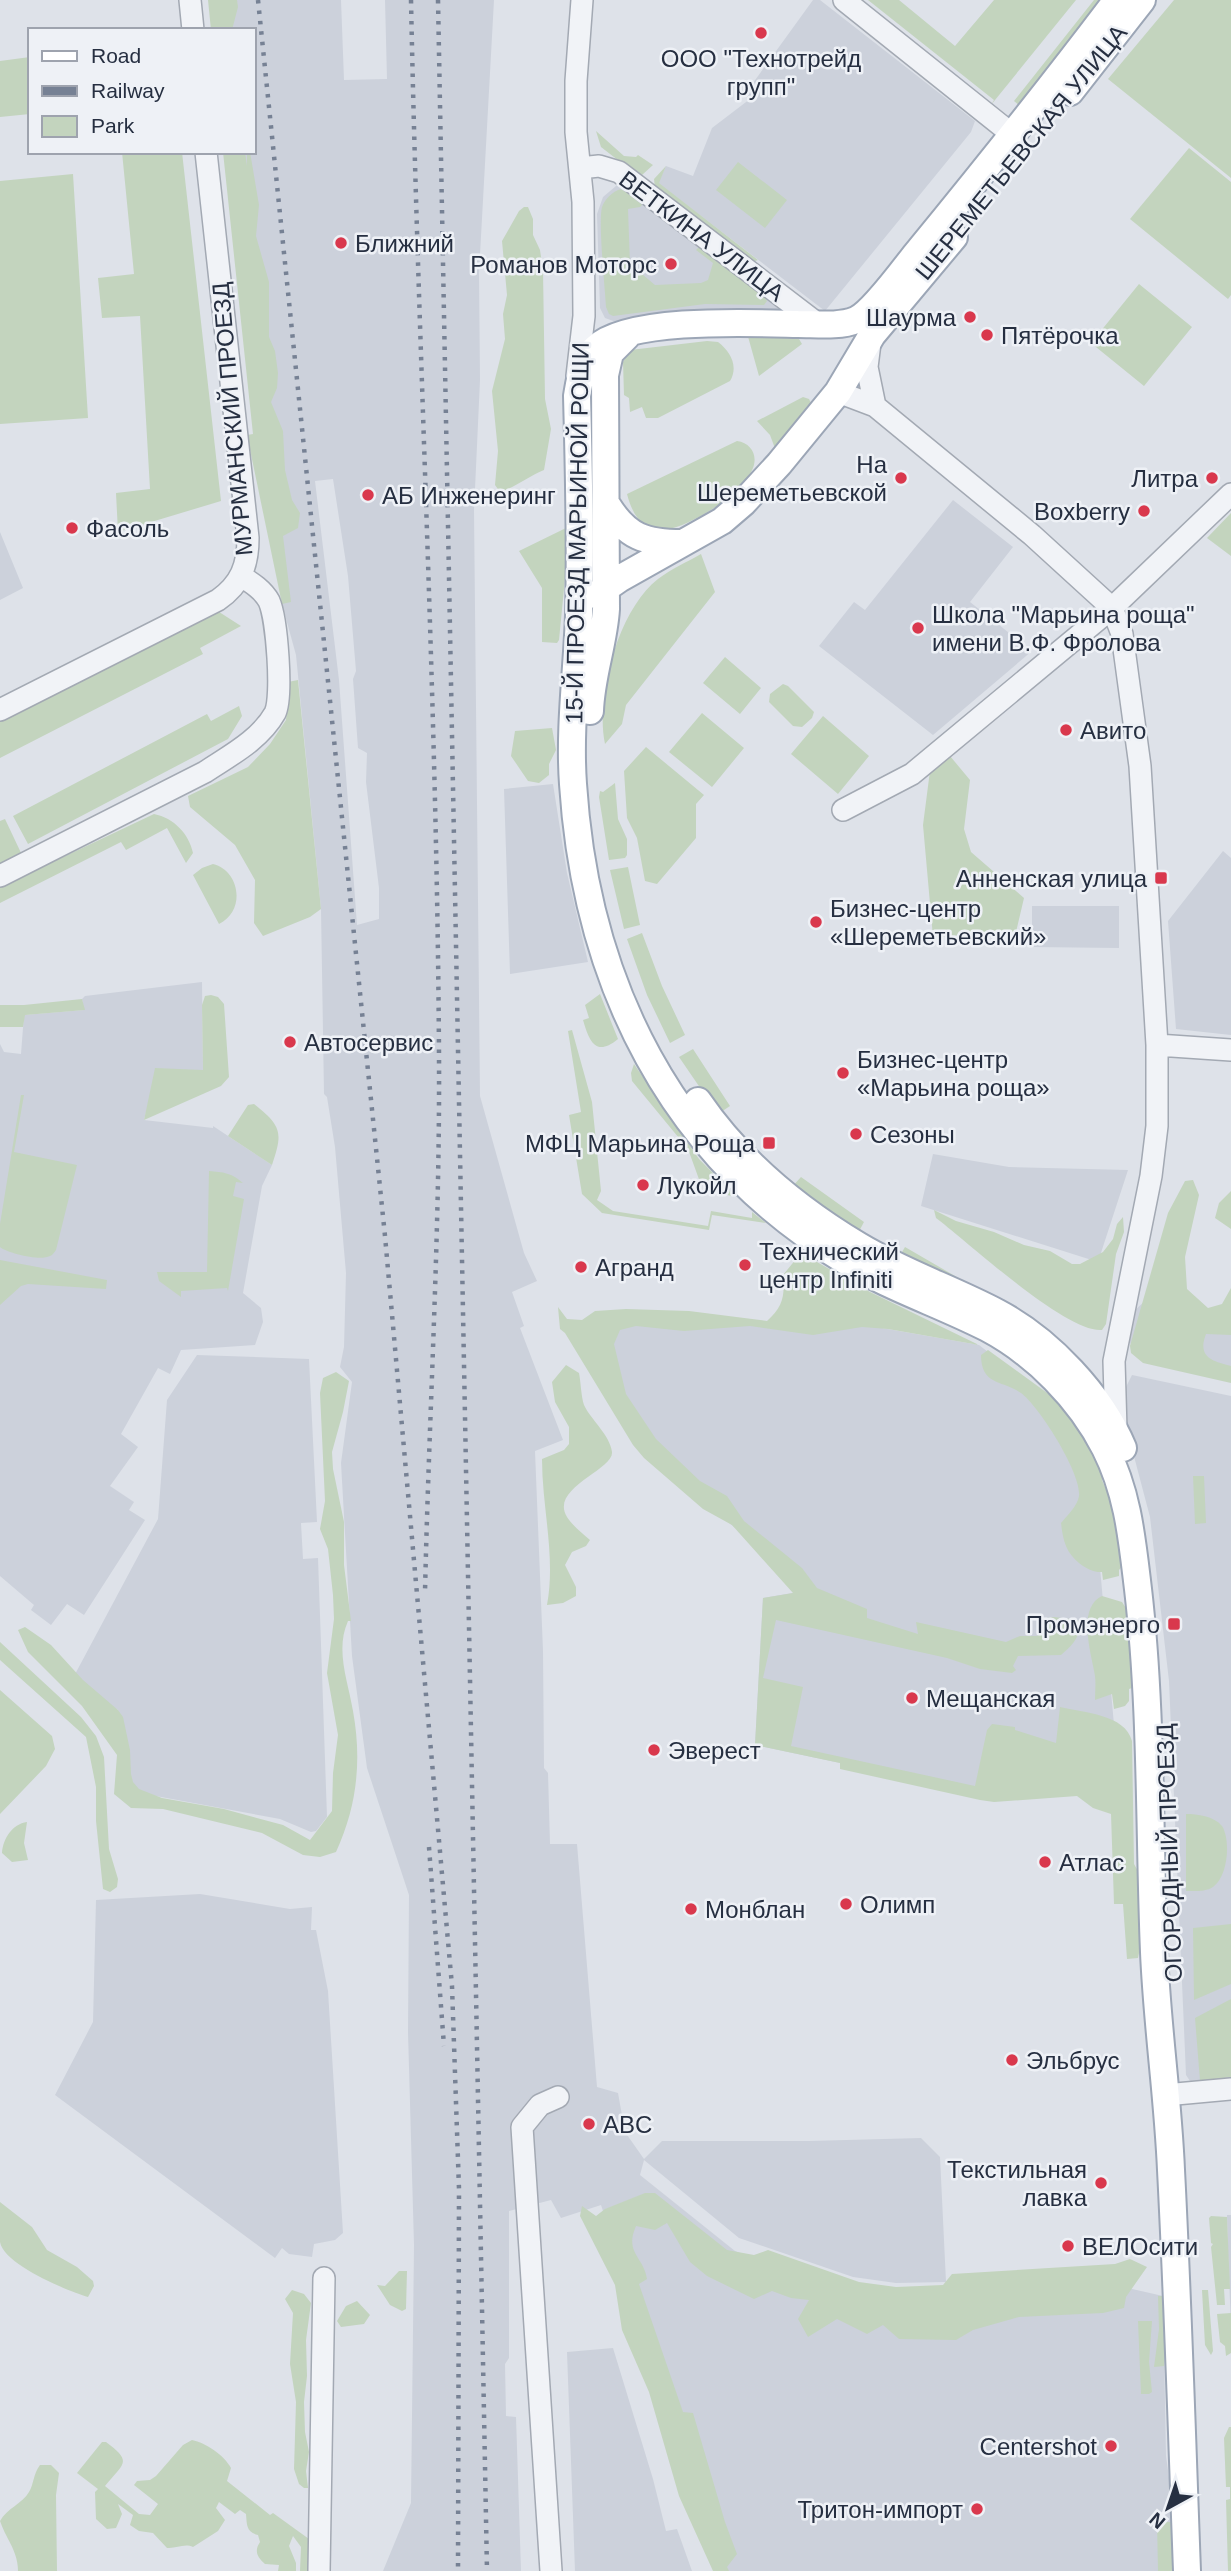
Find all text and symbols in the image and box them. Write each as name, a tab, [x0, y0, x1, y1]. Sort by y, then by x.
street label: ШЕРЕМЕТЬЕВСКАЯ УЛИЦА	[910, 19, 1132, 285]
marker: ООО "Технотрейд групп"	[753, 25, 769, 41]
legend	[28, 28, 256, 154]
text: Road	[91, 44, 141, 67]
place label: ООО "Технотрейд групп"	[661, 45, 861, 100]
text: Railway	[91, 79, 165, 102]
text: Park	[91, 114, 135, 137]
street label: ВЕТКИНА УЛИЦА	[614, 165, 790, 307]
place label: Ближний	[355, 230, 454, 257]
marker: Ближний	[333, 235, 349, 251]
place label: Романов Моторс	[470, 251, 657, 278]
marker: Романов Моторс	[663, 256, 679, 272]
street label: МУРМАНСКИЙ ПРОЕЗД	[207, 281, 257, 557]
place label: Шаурма	[866, 304, 957, 331]
marker: Шаурма	[962, 309, 978, 325]
place label: Пятёрочка	[1001, 322, 1119, 349]
marker: Пятёрочка	[979, 327, 995, 343]
street label: 15-Й ПРОЕЗД МАРЬИНОЙ РОЩИ	[560, 342, 594, 724]
place label: На Шереметьевской	[697, 451, 888, 506]
place label: Литра	[1131, 465, 1199, 492]
marker: На Шереметьевской	[893, 470, 909, 486]
marker: Литра	[1204, 470, 1220, 486]
place label: АБ Инженеринг	[382, 482, 556, 509]
marker: АБ Инженеринг	[360, 487, 376, 503]
place label: Boxberry	[1034, 498, 1130, 525]
marker: Boxberry	[1136, 503, 1152, 519]
place label: Фасоль	[86, 515, 169, 542]
marker: Фасоль	[64, 520, 80, 536]
place label: Школа "Марьина роща" имени В.Ф. Фролова	[932, 601, 1195, 656]
marker: Школа "Марьина роща" имени В.Ф. Фролова	[910, 620, 926, 636]
place label: Авито	[1080, 717, 1146, 744]
marker: Авито	[1058, 722, 1074, 738]
place label: Анненская улица	[956, 865, 1148, 892]
marker: Анненская улица	[1153, 870, 1169, 886]
place label: Бизнес-центр «Шереметьевский»	[830, 895, 1046, 950]
marker: Бизнес-центр «Шереметьевский»	[808, 914, 824, 930]
place label: Автосервис	[304, 1029, 433, 1056]
marker: Автосервис	[282, 1034, 298, 1050]
place label: Бизнес-центр «Марьина роща»	[857, 1046, 1050, 1101]
marker: Бизнес-центр «Марьина роща»	[835, 1065, 851, 1081]
place label: Сезоны	[870, 1121, 955, 1148]
marker: Сезоны	[848, 1126, 864, 1142]
place label: МФЦ Марьина Роща	[525, 1130, 756, 1157]
marker: МФЦ Марьина Роща	[761, 1135, 777, 1151]
place label: Лукойл	[657, 1172, 737, 1199]
marker: Лукойл	[635, 1177, 651, 1193]
place label: Технический центр Infiniti	[759, 1238, 899, 1293]
place label: Агранд	[595, 1254, 674, 1281]
marker: Технический центр Infiniti	[737, 1257, 753, 1273]
marker: Агранд	[573, 1259, 589, 1275]
place label: Промэнерго	[1026, 1611, 1160, 1638]
marker: Промэнерго	[1166, 1616, 1182, 1632]
place label: Мещанская	[926, 1685, 1055, 1712]
marker: Мещанская	[904, 1690, 920, 1706]
street label: ОГОРОДНЫЙ ПРОЕЗД	[1151, 1723, 1187, 1983]
place label: Эверест	[668, 1737, 761, 1764]
marker: Эверест	[646, 1742, 662, 1758]
place label: Атлас	[1059, 1849, 1124, 1876]
marker: Атлас	[1037, 1854, 1053, 1870]
place label: Олимп	[860, 1891, 935, 1918]
place label: Монблан	[705, 1896, 805, 1923]
marker: Олимп	[838, 1896, 854, 1912]
marker: Монблан	[683, 1901, 699, 1917]
place label: Эльбрус	[1026, 2047, 1120, 2074]
marker: Эльбрус	[1004, 2052, 1020, 2068]
place label: ABC	[603, 2111, 652, 2138]
marker: ABC	[581, 2116, 597, 2132]
place label: Текстильная лавка	[947, 2156, 1088, 2211]
marker: Текстильная лавка	[1093, 2175, 1109, 2191]
place label: ВЕЛОсити	[1082, 2233, 1198, 2260]
marker: ВЕЛОсити	[1060, 2238, 1076, 2254]
place label: Centershot	[980, 2433, 1097, 2460]
marker: Centershot	[1103, 2438, 1119, 2454]
north arrow	[1133, 2473, 1203, 2543]
place label: Тритон-импорт	[798, 2496, 963, 2523]
marker: Тритон-импорт	[969, 2501, 985, 2517]
text: N	[1145, 2508, 1169, 2533]

